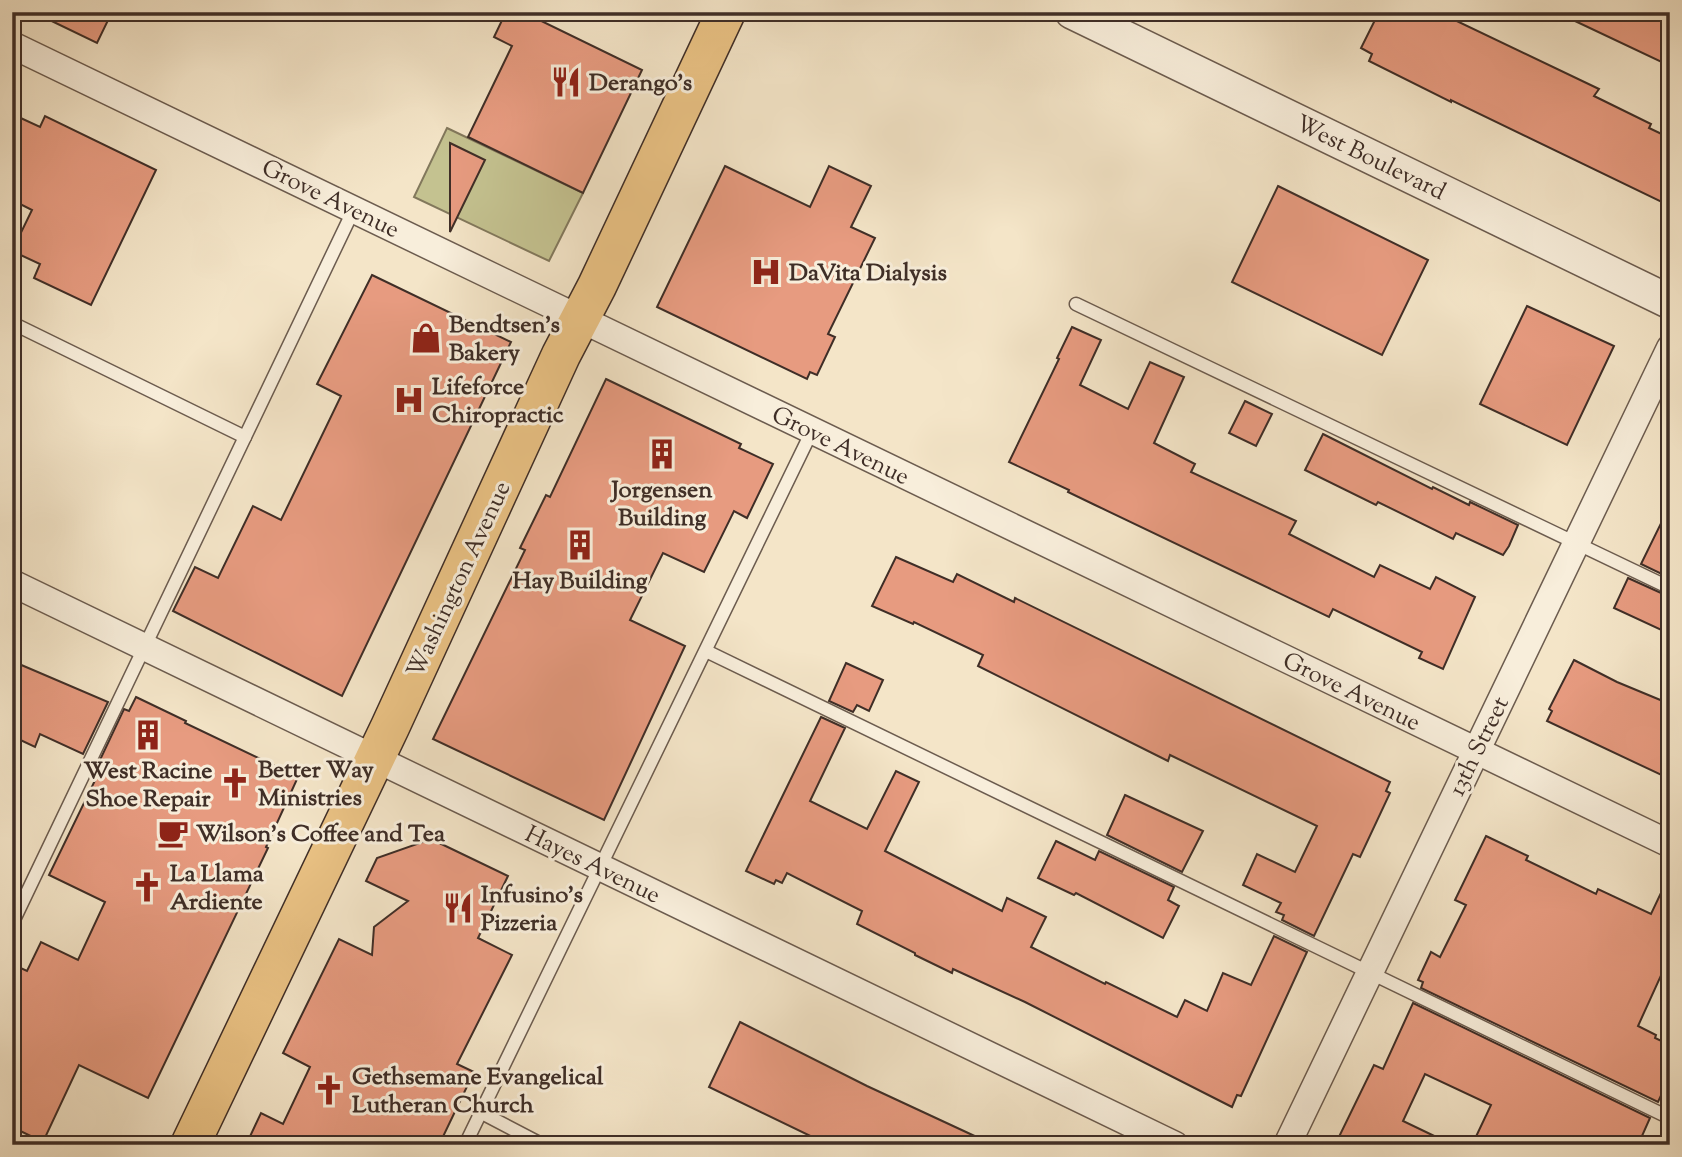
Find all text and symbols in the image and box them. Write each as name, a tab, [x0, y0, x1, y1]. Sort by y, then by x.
restaurant icon: Derango's	[549, 65, 583, 99]
place label: Derango's	[589, 67, 692, 101]
street label: West Boulevard	[1289, 108, 1451, 210]
street label: Grove Avenue	[256, 152, 405, 248]
hospital icon: DaVita Dialysis	[749, 255, 783, 289]
place label: DaVita Dialysis	[789, 257, 947, 291]
place label: Bendtsen's Bakery	[449, 309, 560, 371]
shop icon: Bendtsen's Bakery	[409, 321, 443, 355]
place label: Lifeforce Chiropractic	[432, 371, 564, 433]
hospital icon: Lifeforce Chiropractic	[392, 383, 426, 417]
street label: Grove Avenue	[766, 399, 915, 495]
building icon: Jorgensen Building	[645, 437, 679, 471]
place label: Jorgensen Building	[610, 474, 713, 536]
street label: Washington Avenue	[399, 476, 520, 684]
building icon: Hay Building	[563, 528, 597, 562]
place label: Hay Building	[512, 565, 648, 599]
street label: Grove Avenue	[1277, 645, 1426, 741]
street label: 13th Street	[1441, 691, 1519, 802]
building icon: West Racine Shoe Repair	[131, 718, 165, 752]
place label: Better Way Ministries	[258, 754, 374, 816]
place label: West Racine Shoe Repair	[84, 755, 213, 817]
church icon: Better Way Ministries	[218, 766, 252, 800]
cafe icon: Wilson's Coffee and Tea	[156, 816, 190, 850]
place label: Wilson's Coffee and Tea	[196, 818, 446, 852]
street label: Hayes Avenue	[519, 818, 666, 913]
place label: La Llama Ardiente	[170, 858, 265, 920]
church icon: La Llama Ardiente	[130, 870, 164, 904]
place label: Infusino's Pizzeria	[481, 879, 583, 941]
restaurant icon: Infusino's Pizzeria	[441, 891, 475, 925]
place label: Gethsemane Evangelical Lutheran Church	[352, 1061, 604, 1123]
church icon: Gethsemane Evangelical Lutheran Church	[312, 1073, 346, 1107]

